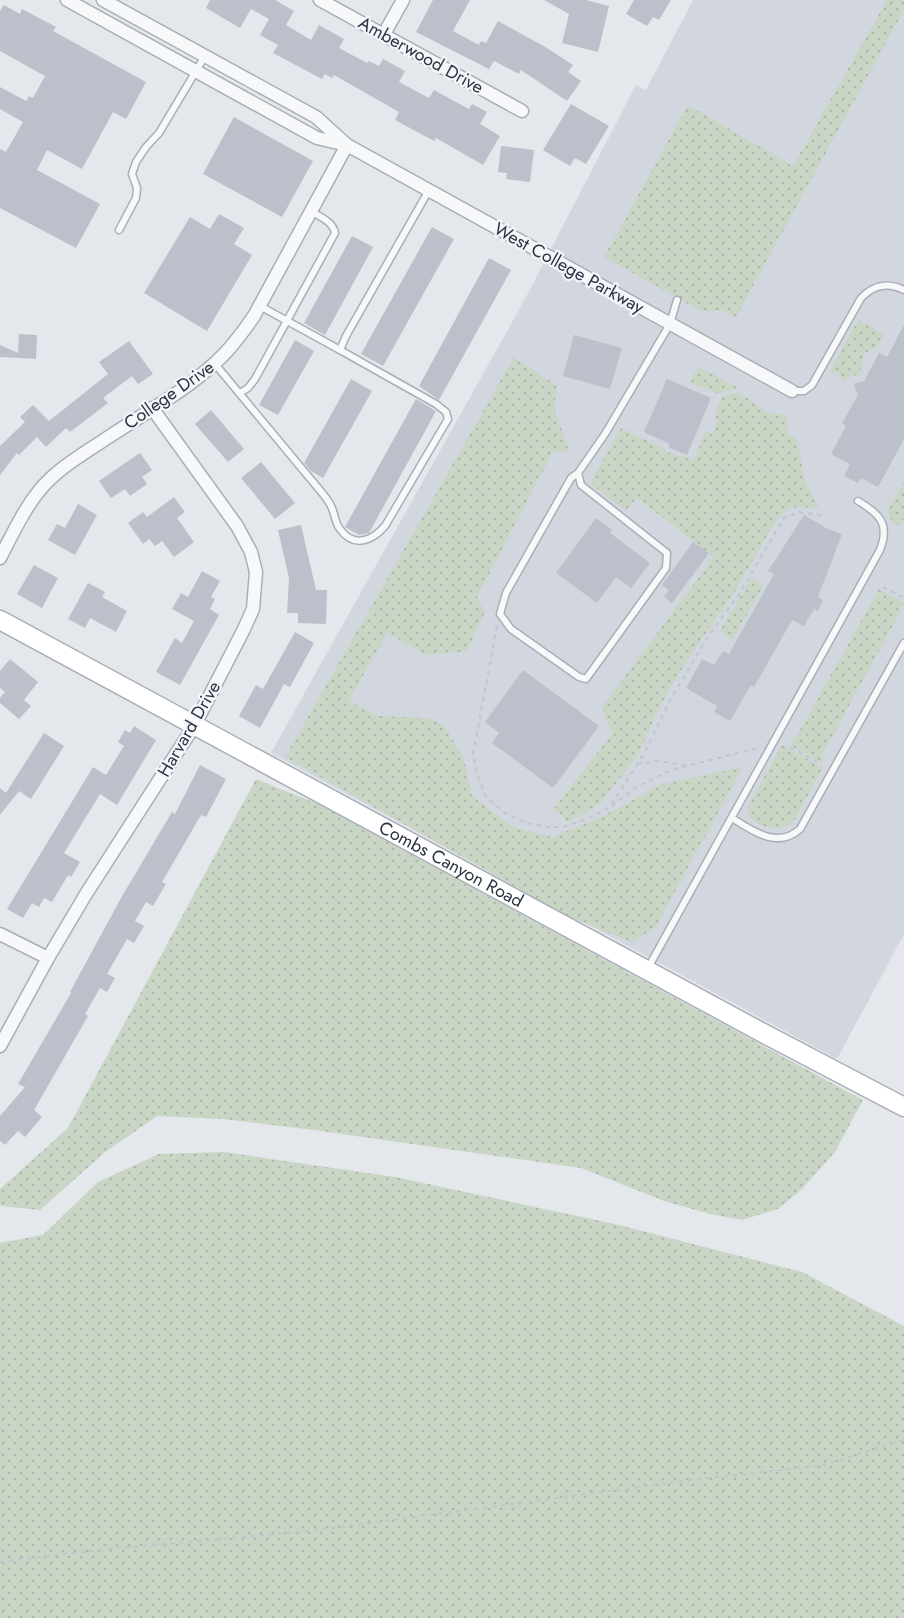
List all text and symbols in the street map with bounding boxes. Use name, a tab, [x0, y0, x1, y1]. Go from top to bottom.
street label: Amberwood Drive	[354, 10, 488, 100]
street label: West College Parkway	[489, 216, 649, 320]
street label: College Drive	[119, 354, 219, 436]
street label: Harvard Drive	[151, 676, 227, 782]
street label: Combs Canyon Road	[374, 815, 528, 914]

